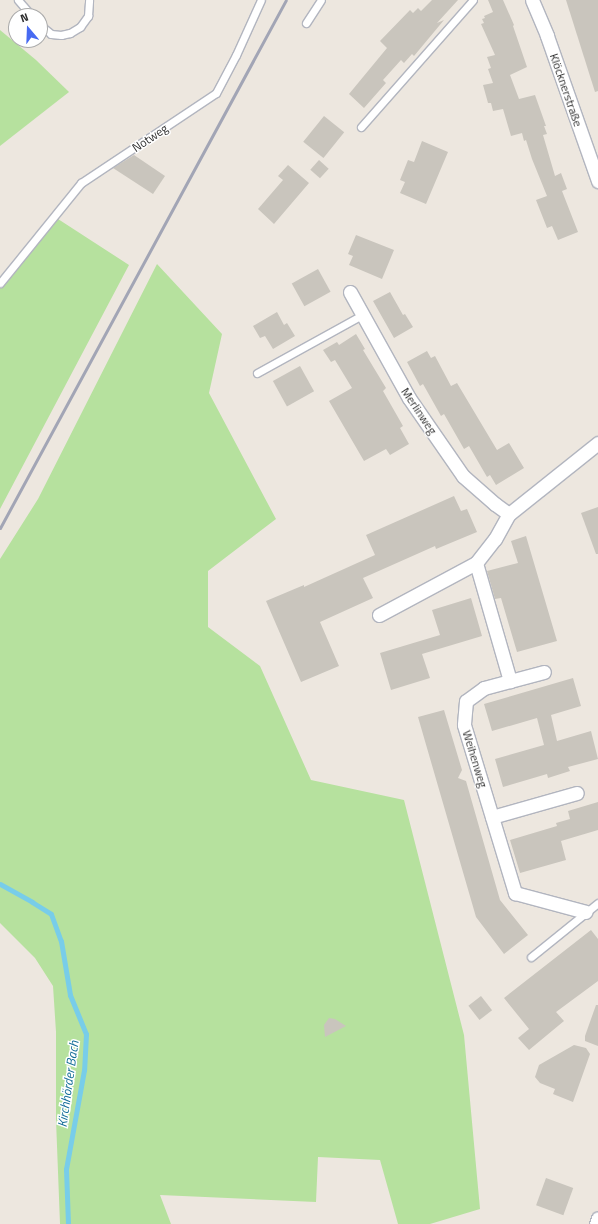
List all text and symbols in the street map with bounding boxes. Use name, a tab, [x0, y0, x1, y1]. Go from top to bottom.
north arrow	[8, 8, 48, 48]
text: N	[18, 9, 31, 26]
street label: Klöcknerstraße	[547, 52, 585, 128]
street label: Notweg	[129, 121, 171, 155]
street label: Merlinweg	[398, 385, 440, 437]
street label: Weihenweg	[459, 729, 491, 789]
water label: Kirchhörder Bach	[54, 1040, 82, 1128]

